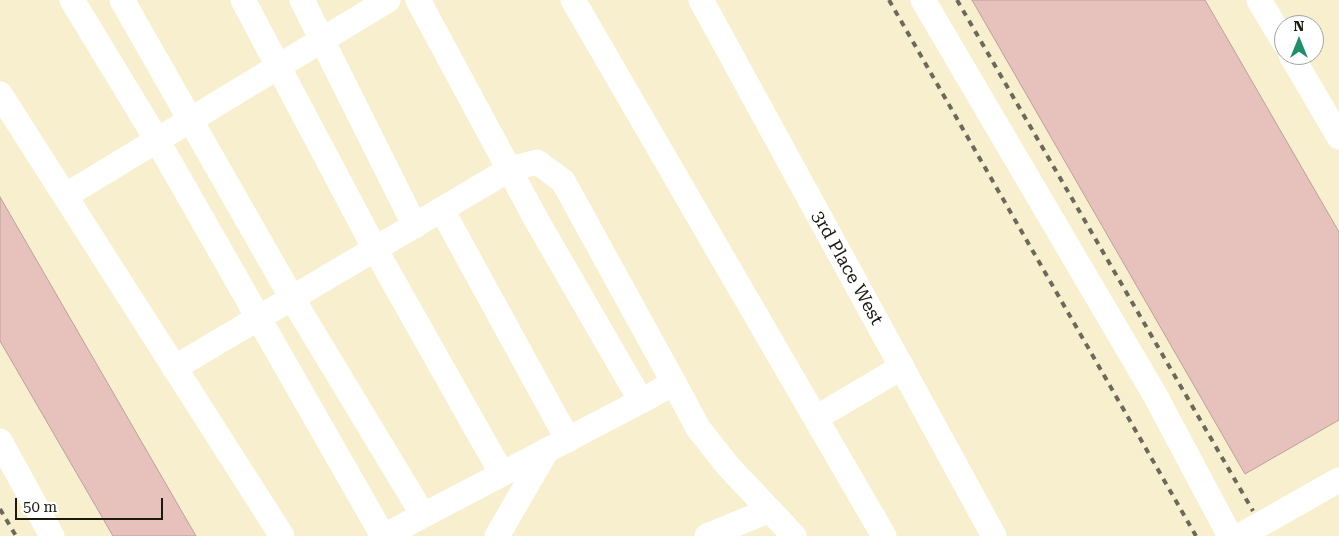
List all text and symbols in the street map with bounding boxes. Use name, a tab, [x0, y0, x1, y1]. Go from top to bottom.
north arrow	[1274, 15, 1324, 65]
text: N	[1294, 18, 1304, 34]
street label: 3rd Place West	[807, 207, 887, 329]
scale bar	[18, 488, 165, 520]
text: 50 m	[23, 498, 57, 516]

